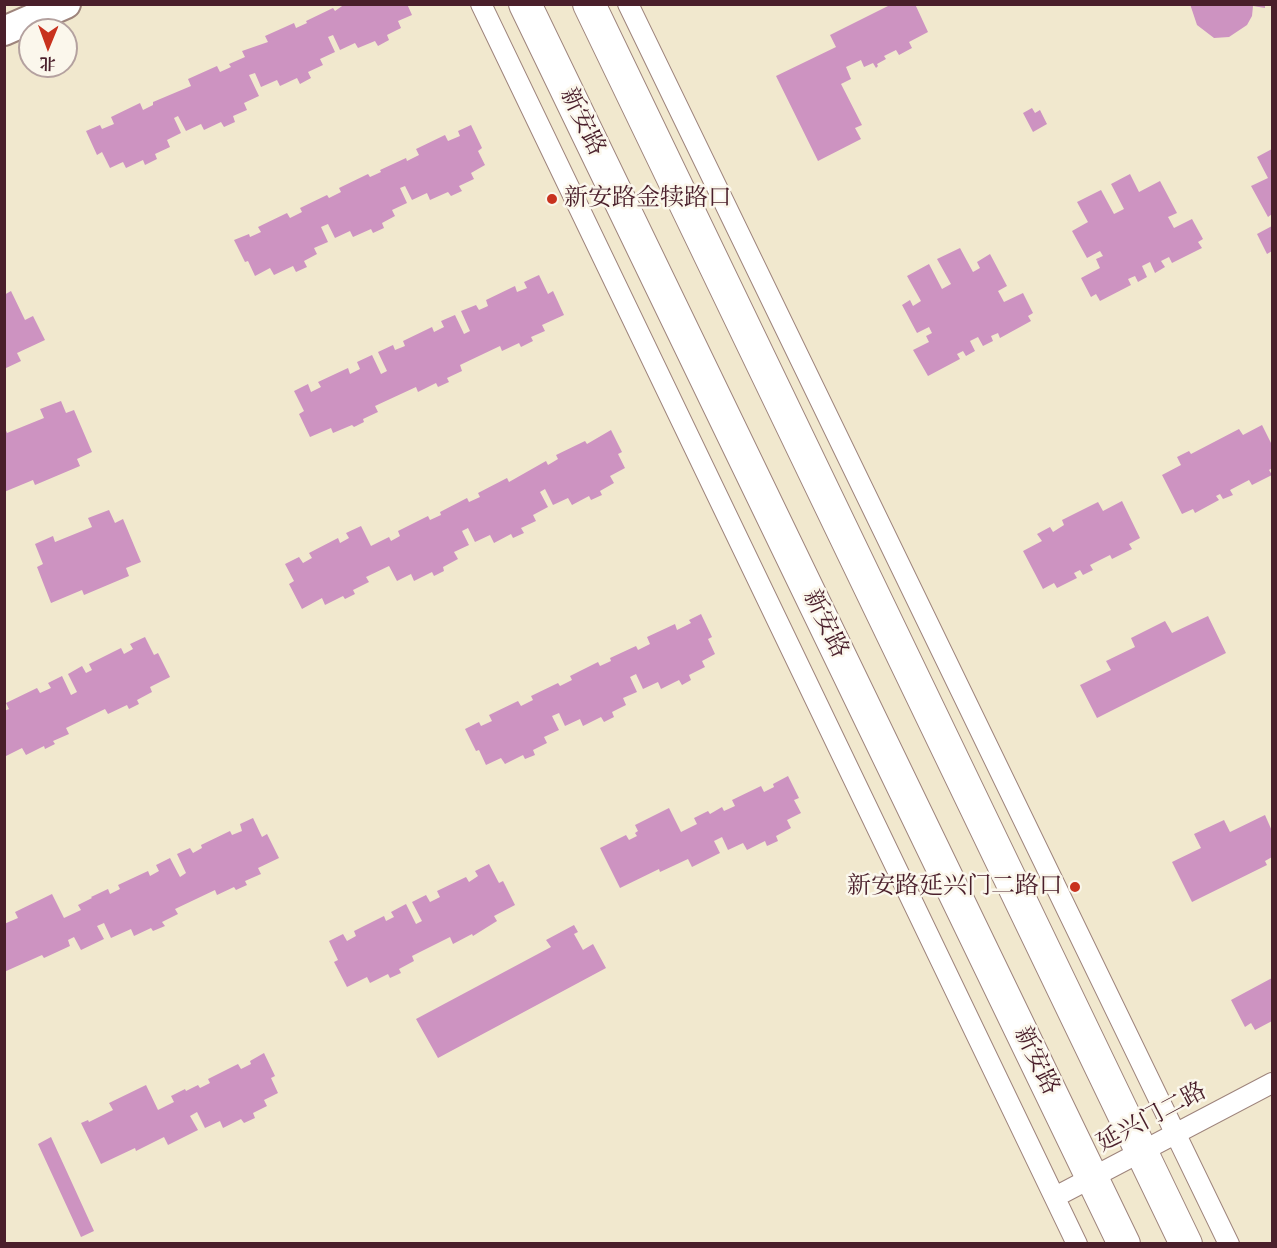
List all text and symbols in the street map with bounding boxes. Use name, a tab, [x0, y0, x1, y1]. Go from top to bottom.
north arrow	[18, 18, 78, 78]
text: 北	[40, 52, 56, 76]
street label: 新安路	[553, 83, 611, 161]
place label: 新安路金犊路口	[564, 185, 732, 213]
marker: 新安路金犊路口	[545, 192, 559, 206]
street label: 新安路	[796, 585, 854, 663]
place label: 新安路延兴门二路口	[847, 873, 1063, 901]
marker: 新安路延兴门二路口	[1068, 880, 1082, 894]
street label: 新安路	[1007, 1022, 1065, 1100]
street label: 延兴门二路	[1092, 1077, 1212, 1159]

